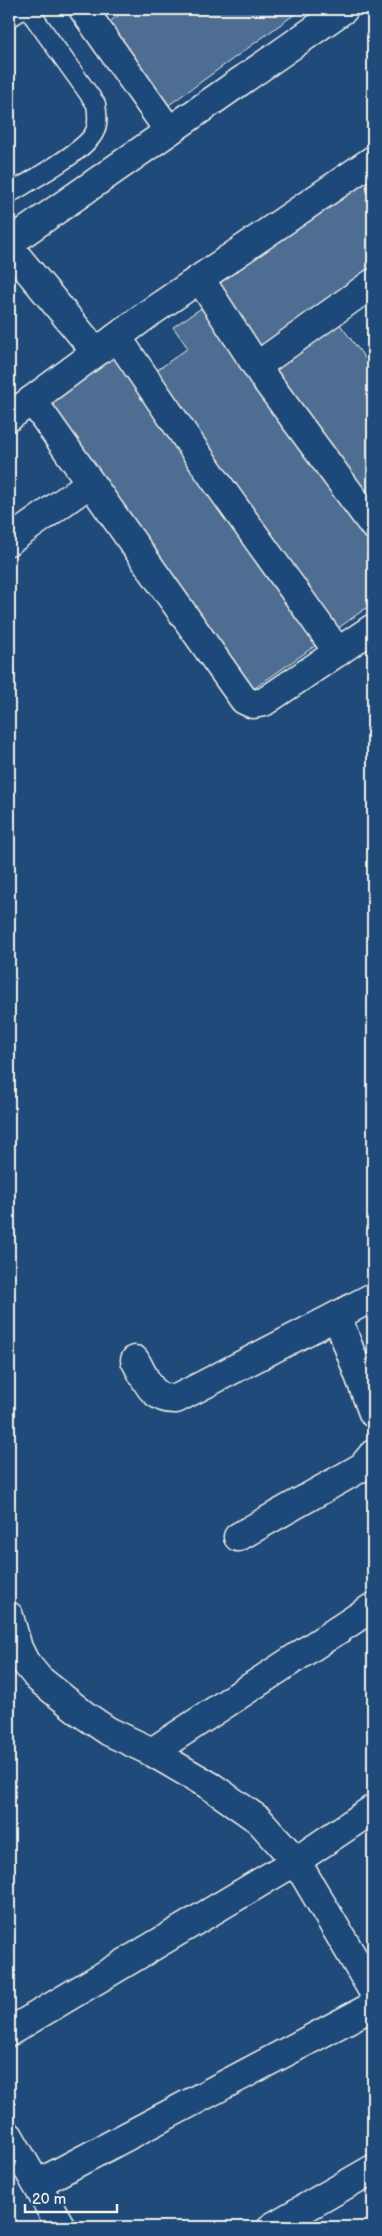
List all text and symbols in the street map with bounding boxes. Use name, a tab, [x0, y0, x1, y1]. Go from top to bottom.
scale bar	[25, 2181, 118, 2213]
text: 20 m	[32, 2190, 66, 2209]

